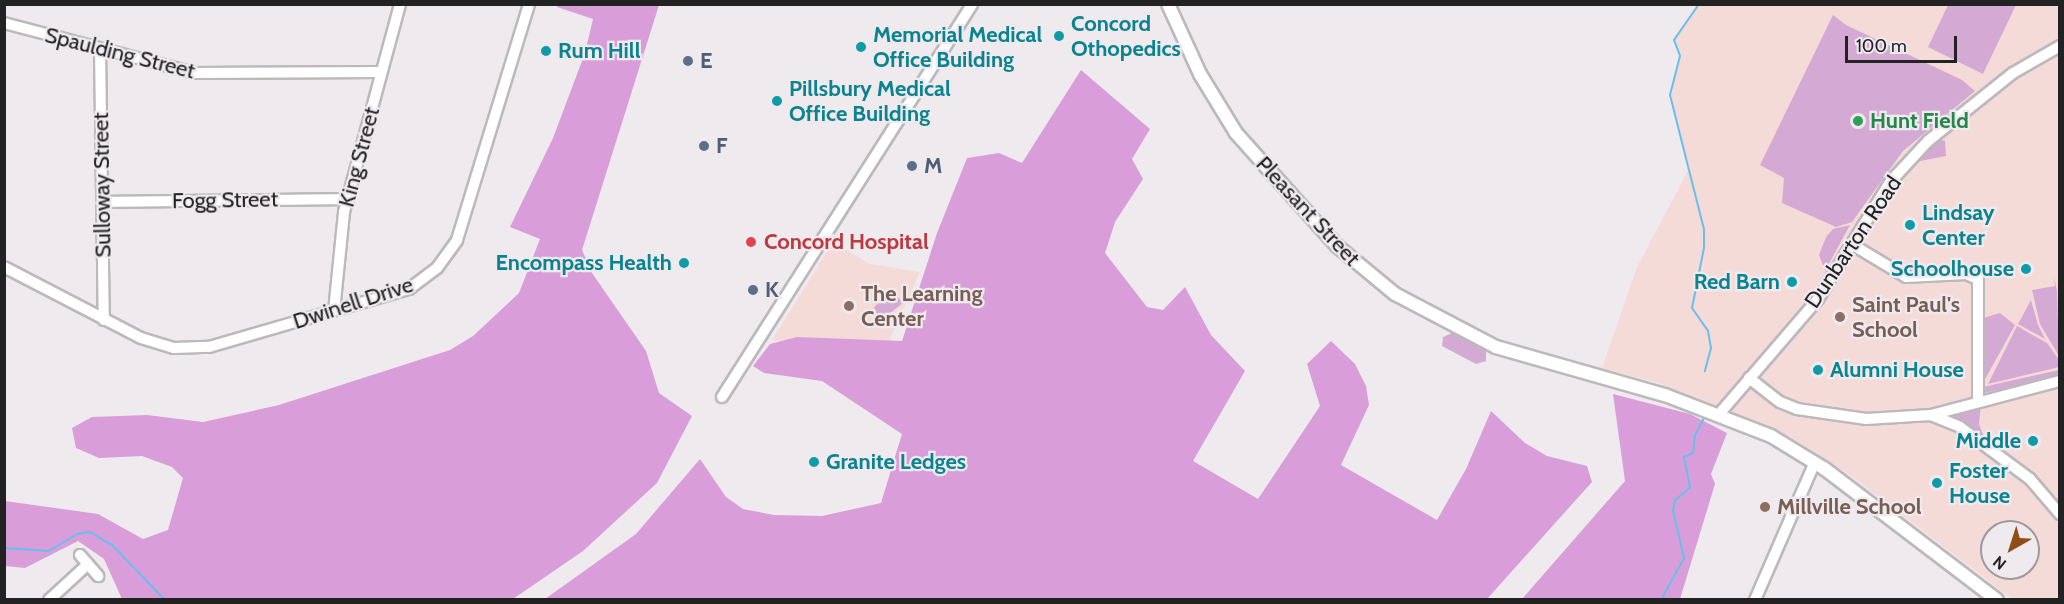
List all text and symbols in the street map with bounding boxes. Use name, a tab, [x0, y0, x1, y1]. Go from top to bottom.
place label: Concord Othopedics	[1071, 10, 1181, 62]
place label: Memorial Medical Office Building	[873, 21, 1042, 72]
street label: Spaulding Street	[42, 22, 198, 84]
scale bar	[1848, 24, 1960, 62]
marker: Concord Othopedics	[1052, 29, 1066, 43]
text: 100 m	[1856, 35, 1907, 57]
place label: Rum Hill	[558, 38, 640, 64]
marker: Memorial Medical Office Building	[854, 40, 868, 54]
marker: Rum Hill	[539, 44, 553, 58]
place label: E	[700, 48, 712, 74]
marker: E	[681, 54, 695, 68]
place label: Pillsbury Medical Office Building	[789, 75, 951, 126]
marker: Pillsbury Medical Office Building	[770, 94, 784, 108]
street label: King Street	[333, 104, 385, 210]
place label: Hunt Field	[1870, 108, 1969, 134]
street label: Sulloway Street	[88, 112, 116, 258]
marker: Hunt Field	[1851, 114, 1865, 128]
place label: F	[716, 133, 728, 159]
marker: F	[697, 139, 711, 153]
street label: Pleasant Street	[1251, 151, 1365, 271]
place label: M	[924, 153, 942, 179]
marker: M	[905, 159, 919, 173]
street label: Dunbarton Road	[1799, 171, 1907, 313]
street label: Fogg Street	[172, 186, 278, 214]
place label: Lindsay Center	[1922, 199, 1995, 250]
marker: Lindsay Center	[1903, 218, 1917, 232]
place label: Concord Hospital	[764, 229, 929, 255]
marker: Concord Hospital	[742, 233, 760, 251]
place label: Encompass Health	[495, 250, 672, 276]
marker: Encompass Health	[677, 256, 691, 270]
place label: Schoolhouse	[1891, 256, 2014, 282]
marker: Schoolhouse	[2019, 262, 2033, 276]
place label: Red Barn	[1694, 269, 1780, 295]
street label: Dwinell Drive	[290, 271, 416, 335]
marker: Red Barn	[1785, 275, 1799, 289]
place label: K	[765, 277, 779, 303]
place label: The Learning Center	[861, 280, 982, 332]
marker: K	[746, 283, 760, 297]
place label: Saint Paul's School	[1852, 291, 1960, 342]
marker: The Learning Center	[842, 299, 856, 313]
marker: Saint Paul's School	[1833, 310, 1847, 324]
place label: Alumni House	[1830, 357, 1964, 383]
marker: Alumni House	[1811, 363, 1825, 377]
place label: Middle	[1955, 428, 2021, 454]
marker: Middle	[2026, 434, 2040, 448]
place label: Granite Ledges	[826, 449, 966, 475]
marker: Granite Ledges	[807, 455, 821, 469]
place label: Foster House	[1949, 457, 2010, 508]
marker: Foster House	[1930, 476, 1944, 490]
place label: Millville School	[1777, 494, 1922, 520]
marker: Millville School	[1758, 500, 1772, 514]
north arrow	[1980, 520, 2040, 580]
text: N	[1989, 552, 2010, 574]

